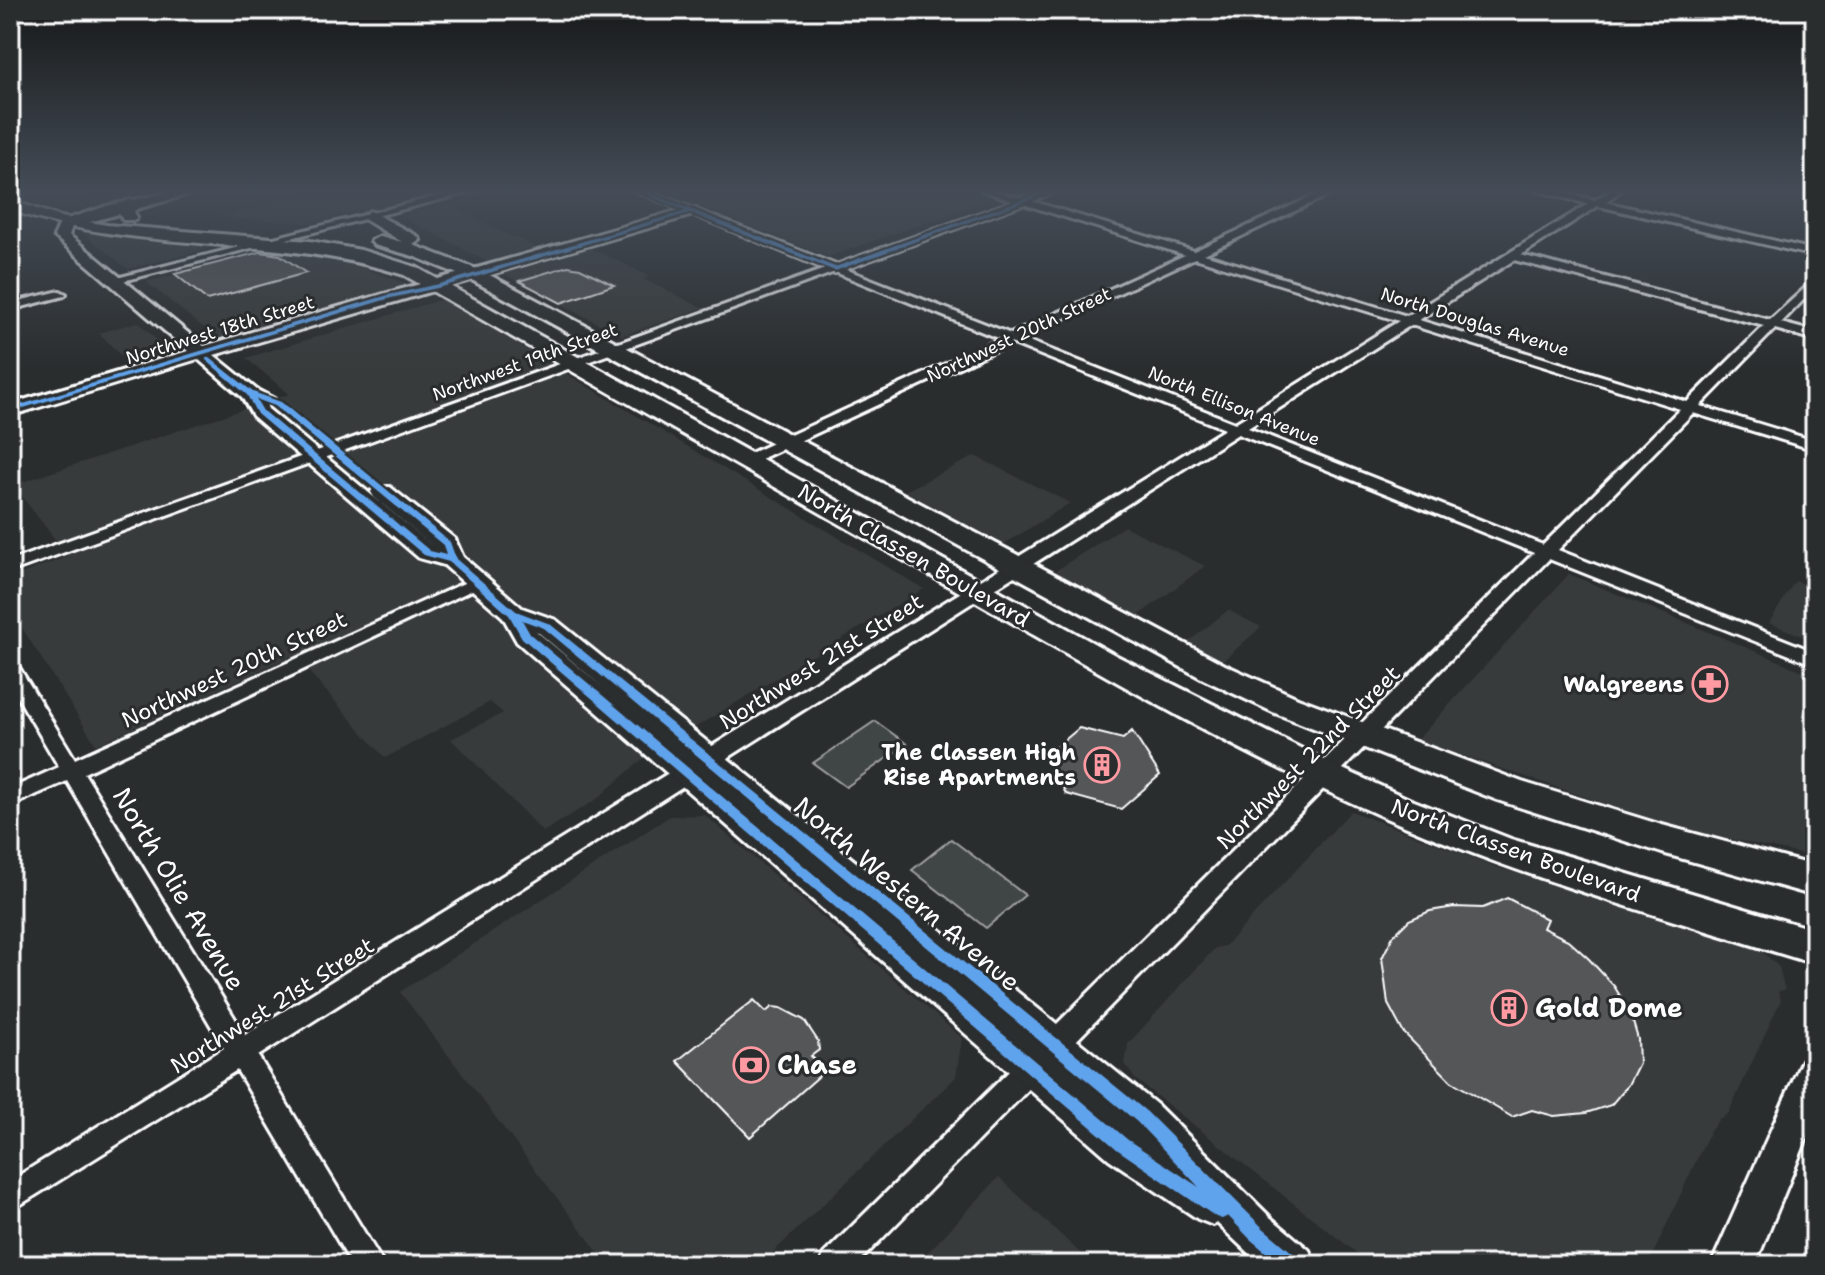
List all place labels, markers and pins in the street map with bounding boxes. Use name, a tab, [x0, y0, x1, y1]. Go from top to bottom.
pharmacy icon: Walgreens	[1691, 665, 1729, 703]
place label: Walgreens	[1563, 670, 1684, 699]
place label: The Classen High Rise Apartments	[881, 738, 1076, 792]
building icon: The Classen High Rise Apartments	[1083, 746, 1121, 784]
building icon: Gold Dome	[1490, 989, 1528, 1027]
place label: Gold Dome	[1535, 990, 1683, 1025]
bank icon: Chase	[732, 1046, 770, 1084]
place label: Chase	[777, 1047, 857, 1082]

